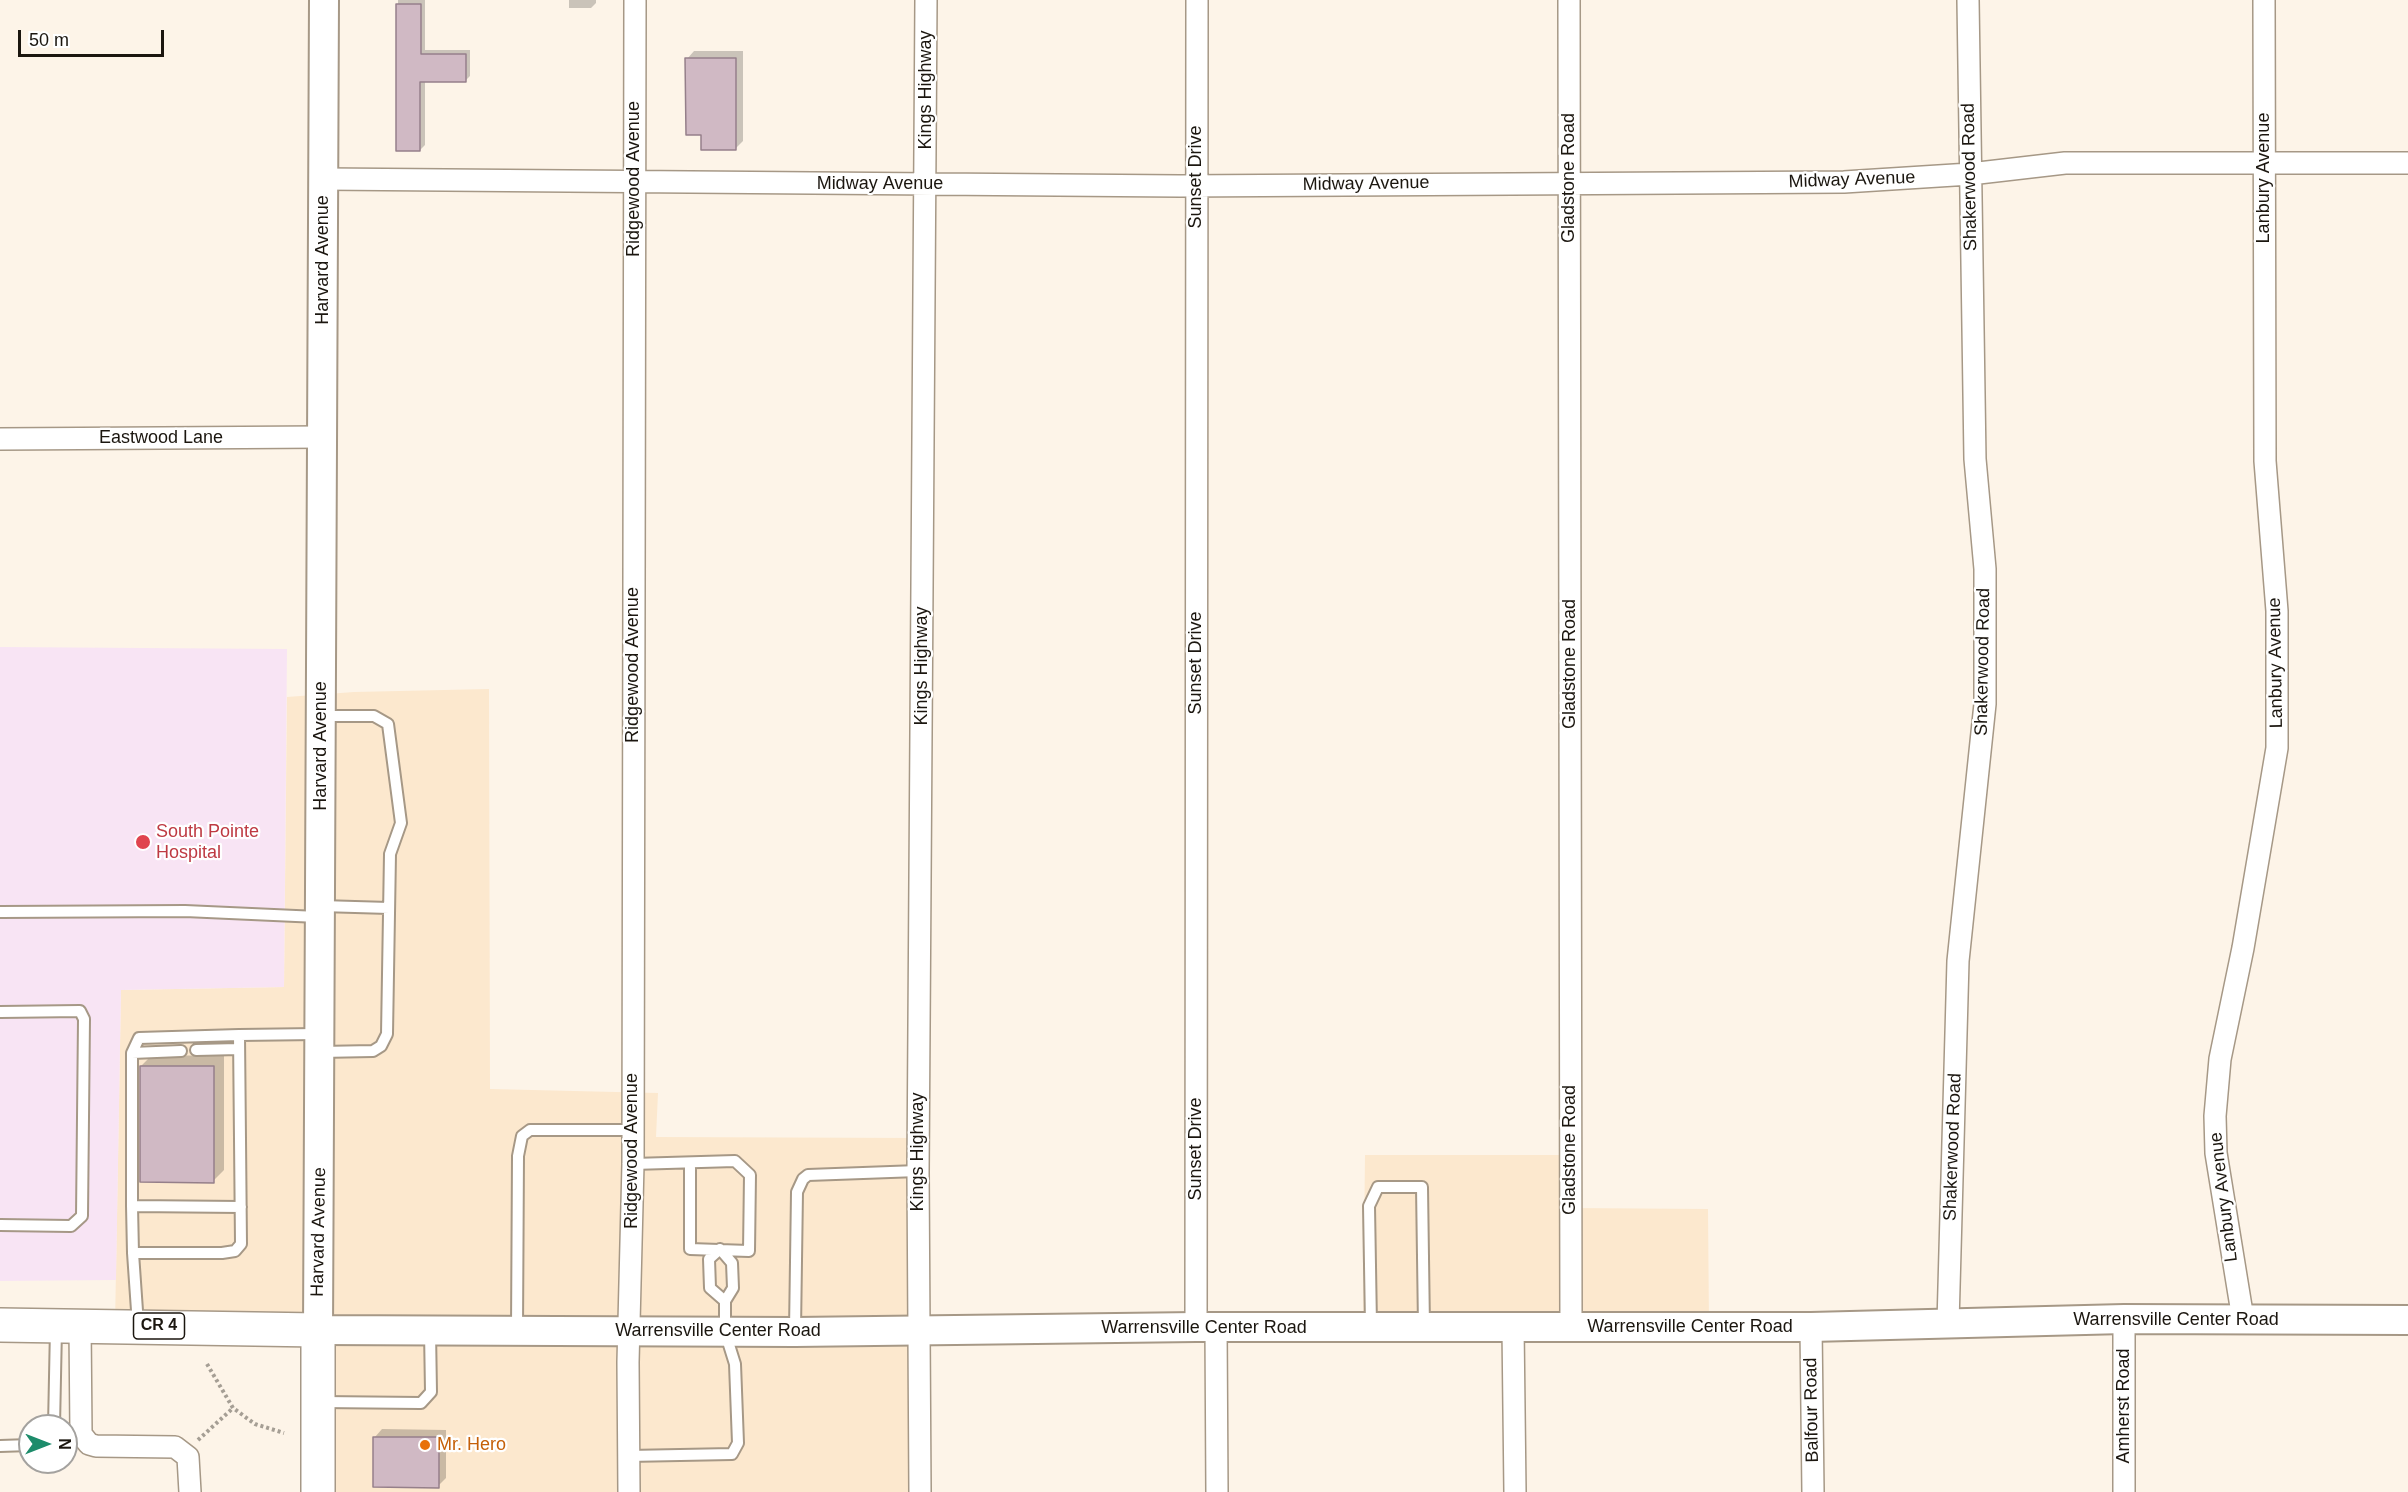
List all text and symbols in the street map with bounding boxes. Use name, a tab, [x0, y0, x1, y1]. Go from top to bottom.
scale bar	[21, 18, 166, 56]
text: 50 m	[29, 30, 69, 50]
street label: Kings Highway	[915, 30, 937, 150]
street label: Ridgewood Avenue	[623, 101, 645, 257]
street label: Shakerwood Road	[1958, 103, 1982, 251]
street label: Gladstone Road	[1558, 113, 1580, 243]
street label: Lanbury Avenue	[2253, 113, 2275, 243]
street label: Sunset Drive	[1185, 125, 1207, 229]
street label: Midway Avenue	[1788, 167, 1916, 193]
street label: Midway Avenue	[1302, 172, 1430, 196]
street label: Midway Avenue	[817, 173, 943, 195]
street label: Harvard Avenue	[312, 195, 334, 325]
street label: Eastwood Lane	[99, 427, 223, 449]
street label: Ridgewood Avenue	[622, 587, 644, 743]
street label: Shakerwood Road	[1971, 588, 1995, 736]
street label: Lanbury Avenue	[2264, 597, 2288, 729]
street label: Gladstone Road	[1559, 599, 1581, 729]
street label: Kings Highway	[911, 606, 933, 726]
street label: Sunset Drive	[1185, 611, 1207, 715]
street label: Harvard Avenue	[310, 681, 332, 811]
place label: South Pointe Hospital	[156, 821, 259, 864]
marker: South Pointe Hospital	[134, 833, 152, 851]
street label: Ridgewood Avenue	[621, 1073, 643, 1229]
street label: Shakerwood Road	[1940, 1073, 1966, 1221]
street label: Gladstone Road	[1559, 1085, 1581, 1215]
street label: Kings Highway	[907, 1092, 929, 1212]
street label: Sunset Drive	[1185, 1097, 1207, 1201]
street label: Lanbury Avenue	[2205, 1131, 2243, 1263]
street label: Harvard Avenue	[307, 1167, 331, 1297]
street label: Warrensville Center Road	[2073, 1309, 2279, 1331]
road number: CR 4	[134, 1313, 184, 1339]
street label: Warrensville Center Road	[1587, 1316, 1793, 1338]
street label: Warrensville Center Road	[1101, 1317, 1307, 1339]
street label: Warrensville Center Road	[615, 1320, 821, 1342]
street label: Amherst Road	[2113, 1348, 2135, 1464]
street label: Balfour Road	[1800, 1357, 1824, 1463]
north arrow	[18, 1414, 78, 1474]
place label: Mr. Hero	[437, 1434, 506, 1456]
text: N	[56, 1438, 73, 1450]
marker: Mr. Hero	[418, 1438, 432, 1452]

